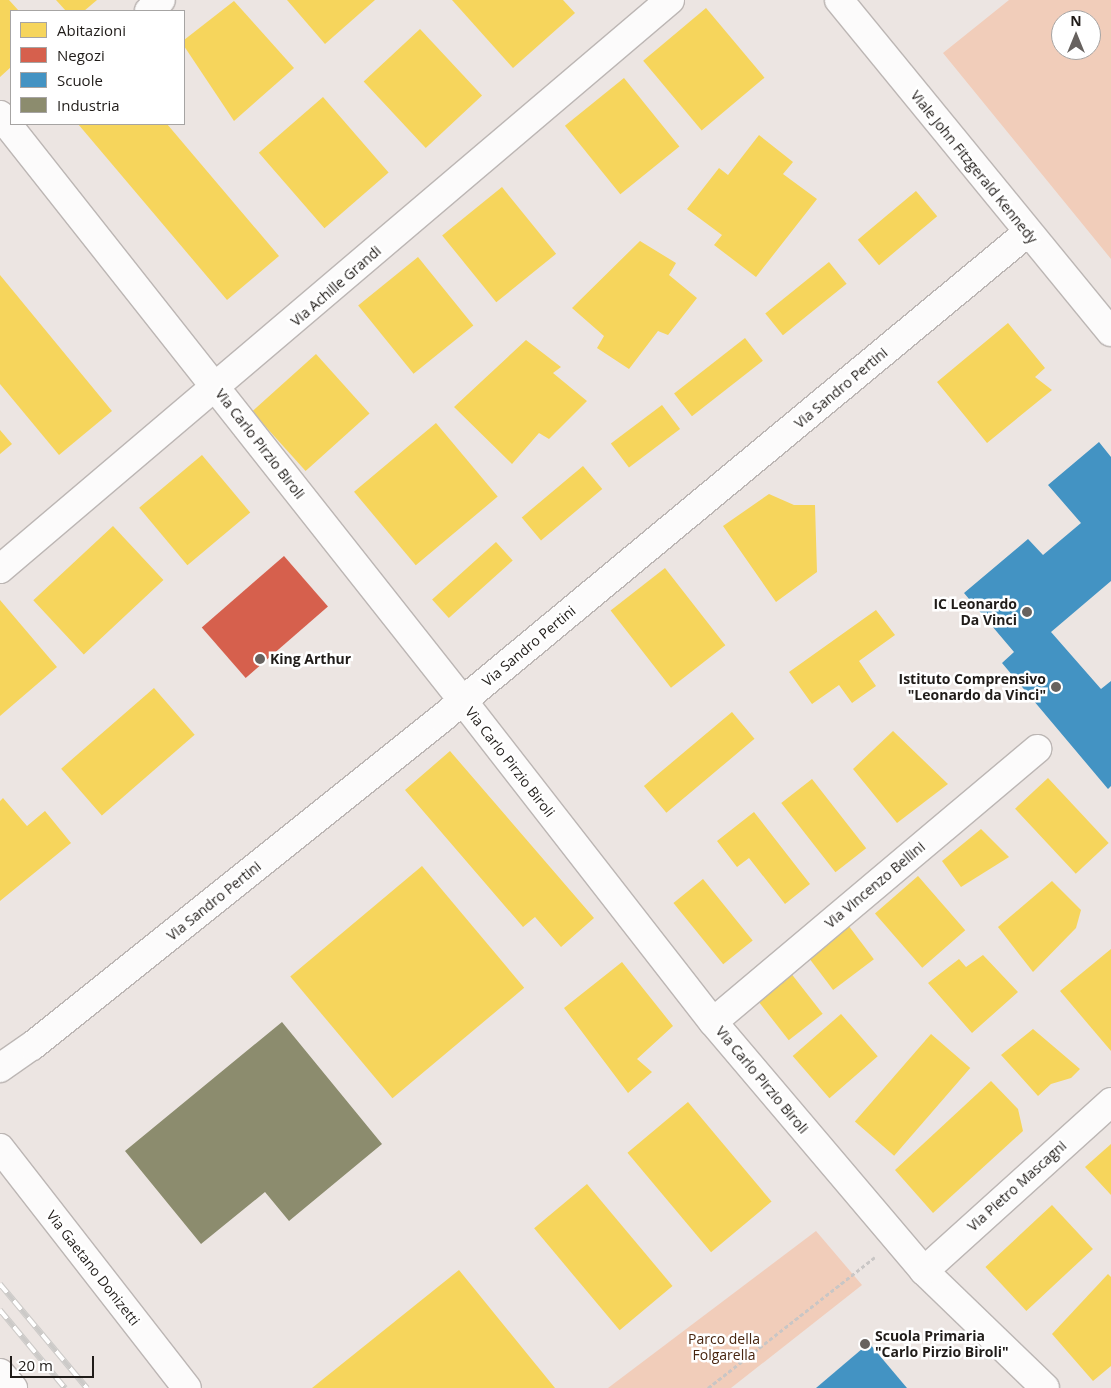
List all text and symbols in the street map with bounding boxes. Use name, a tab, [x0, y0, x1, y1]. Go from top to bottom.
legend	[10, 10, 185, 125]
north arrow	[1051, 10, 1101, 60]
text: N	[1070, 11, 1082, 30]
text: Abitazioni	[57, 20, 126, 40]
text: Negozi	[57, 45, 105, 65]
text: Scuole	[57, 70, 103, 90]
street label: Viale John Fitzgerald Kennedy	[907, 87, 1041, 247]
text: Industria	[57, 95, 120, 115]
street label: Via Achille Grandi	[288, 242, 384, 330]
street label: Via Sandro Pertini	[791, 344, 891, 432]
street label: Via Carlo Pirzio Biroli	[212, 386, 308, 502]
place label: IC Leonardo Da Vinci	[933, 596, 1017, 628]
street label: Via Sandro Pertini	[479, 602, 579, 690]
marker: IC Leonardo Da Vinci	[1021, 606, 1033, 618]
place label: King Arthur	[270, 651, 351, 667]
marker: King Arthur	[254, 653, 266, 665]
place label: Istituto Comprensivo "Leonardo da Vinci"	[899, 671, 1046, 704]
marker: Istituto Comprensivo "Leonardo da Vinci"	[1050, 681, 1062, 693]
street label: Via Carlo Pirzio Biroli	[462, 704, 558, 820]
street label: Via Vincenzo Bellini	[822, 838, 928, 932]
street label: Via Sandro Pertini	[164, 858, 264, 944]
street label: Via Carlo Pirzio Biroli	[712, 1023, 812, 1137]
street label: Via Pietro Mascagni	[964, 1137, 1070, 1235]
street label: Via Gaetano Donizetti	[43, 1207, 143, 1329]
place label: Scuola Primaria "Carlo Pirzio Biroli"	[875, 1328, 1009, 1360]
park label: Parco della Folgarella	[688, 1331, 760, 1364]
marker: Scuola Primaria "Carlo Pirzio Biroli"	[859, 1338, 871, 1350]
scale bar	[12, 1346, 96, 1378]
text: 20 m	[18, 1355, 53, 1375]

